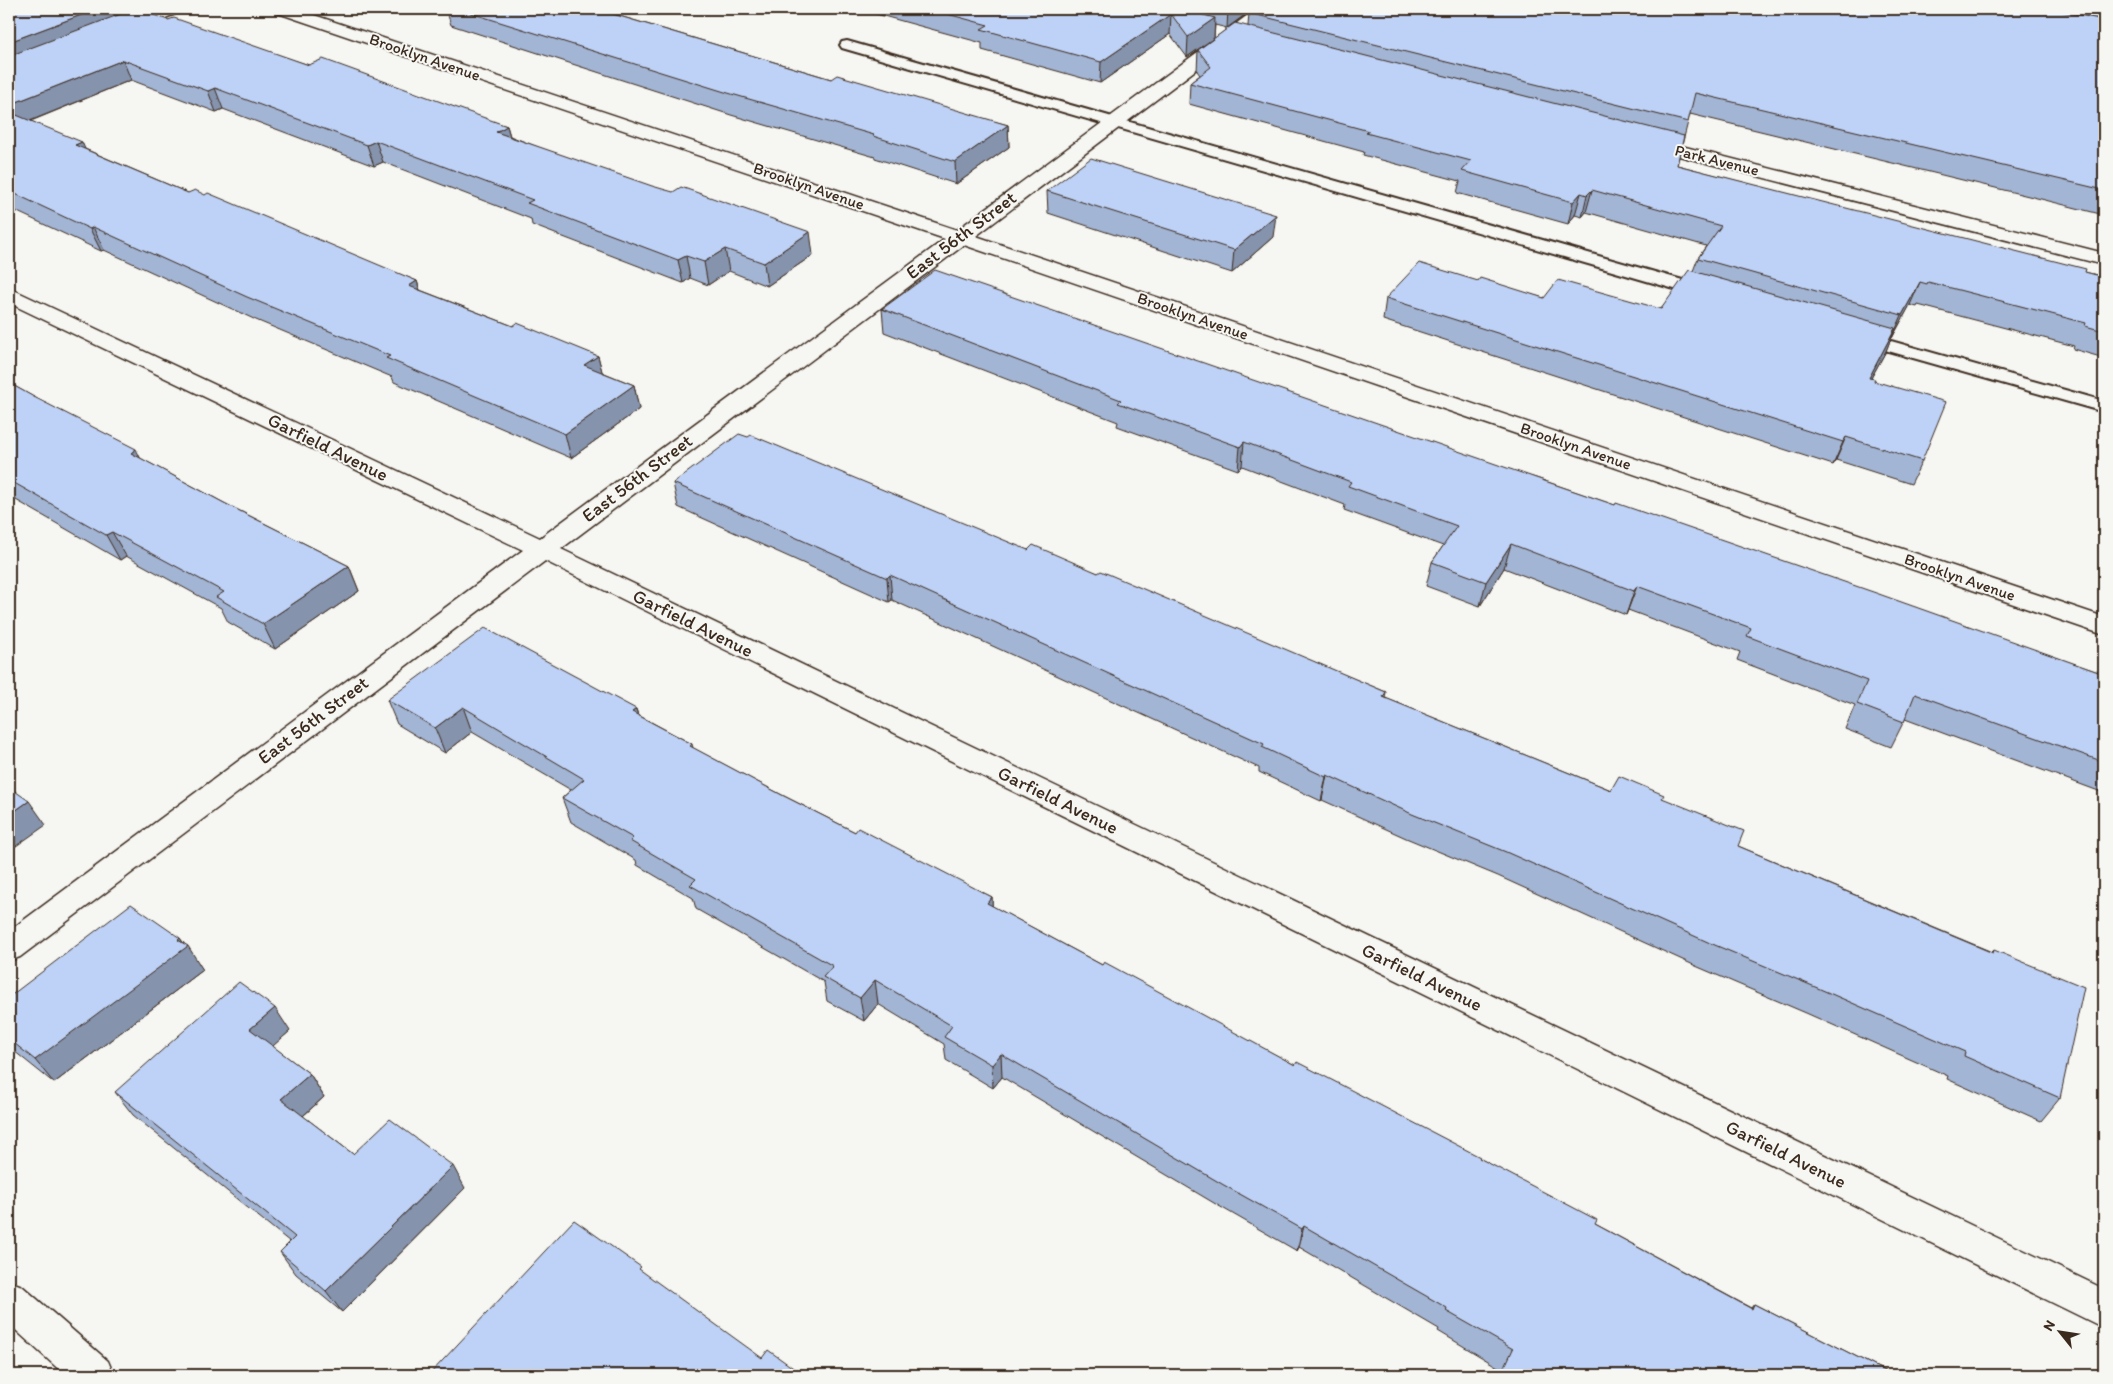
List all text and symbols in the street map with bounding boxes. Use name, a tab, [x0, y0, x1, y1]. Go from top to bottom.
street label: Brooklyn Avenue	[367, 29, 483, 85]
street label: Park Avenue	[1673, 140, 1761, 180]
street label: Brooklyn Avenue	[751, 158, 867, 214]
street label: East 56th Street	[901, 186, 1021, 284]
street label: Brooklyn Avenue	[1135, 288, 1251, 344]
street label: Garfield Avenue	[264, 408, 392, 486]
street label: Brooklyn Avenue	[1518, 418, 1634, 474]
street label: East 56th Street	[577, 429, 697, 527]
street label: Brooklyn Avenue	[1902, 549, 2018, 605]
street label: Garfield Avenue	[629, 584, 757, 662]
street label: East 56th Street	[253, 671, 373, 769]
street label: Garfield Avenue	[994, 761, 1122, 839]
street label: Garfield Avenue	[1358, 938, 1486, 1016]
street label: Garfield Avenue	[1722, 1115, 1850, 1193]
north arrow	[2036, 1306, 2086, 1356]
text: N	[2039, 1317, 2059, 1334]

